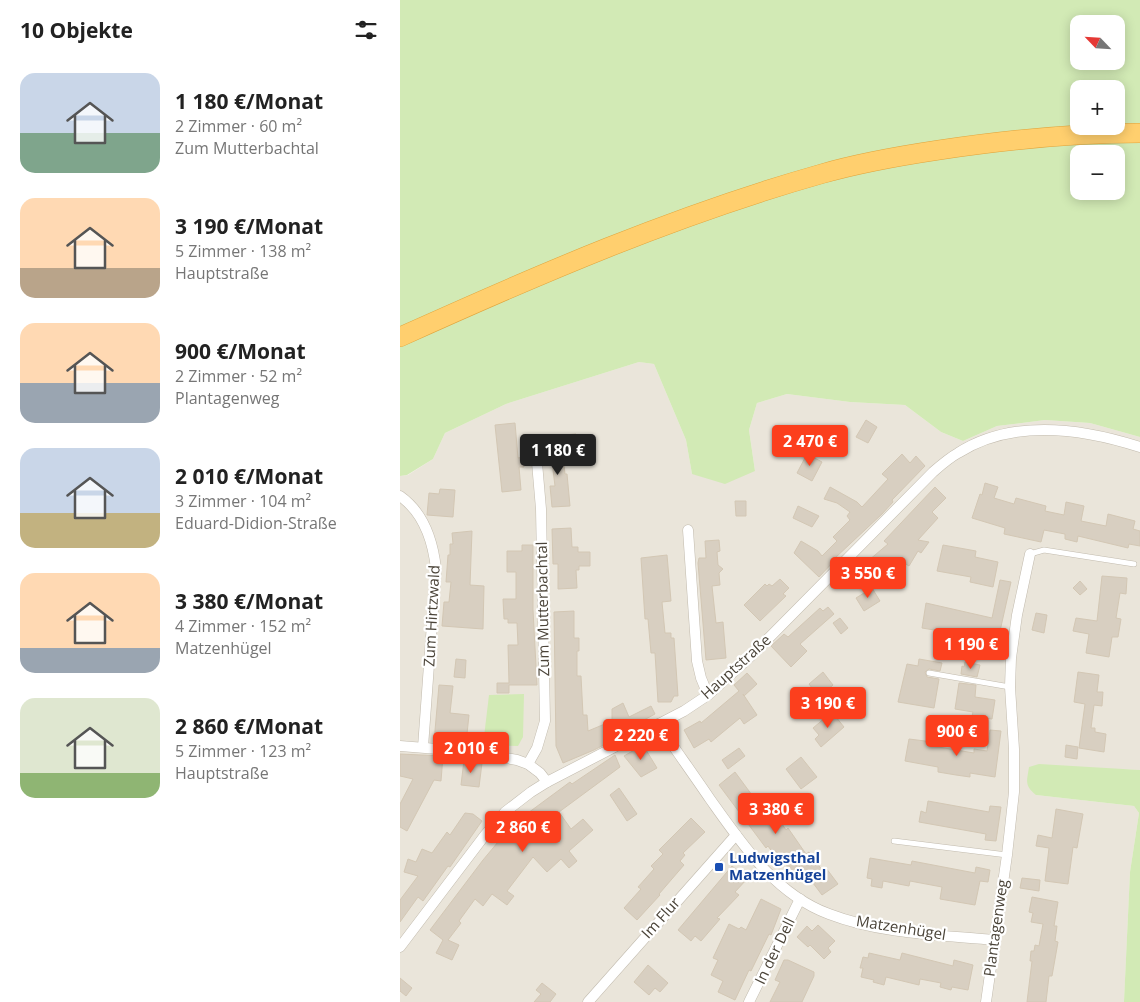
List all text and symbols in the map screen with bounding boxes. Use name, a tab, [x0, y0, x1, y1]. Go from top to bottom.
north arrow	[1070, 15, 1125, 70]
map controls	[1070, 15, 1125, 200]
text: 10 Objekte	[20, 16, 133, 44]
icon: filters	[352, 16, 380, 44]
button: +	[1070, 80, 1125, 135]
text: 1 180 €/Monat	[175, 87, 323, 115]
icon: home	[60, 93, 120, 153]
text: 2 Zimmer · 60 m²	[175, 115, 302, 137]
text: Zum Mutterbachtal	[175, 137, 319, 159]
button: −	[1070, 145, 1125, 200]
text: 3 190 €/Monat	[175, 212, 323, 240]
icon: home	[60, 218, 120, 278]
text: 5 Zimmer · 138 m²	[175, 240, 311, 262]
text: Hauptstraße	[175, 262, 269, 284]
text: 900 €/Monat	[175, 337, 306, 365]
icon: home	[60, 343, 120, 403]
text: 2 Zimmer · 52 m²	[175, 365, 302, 387]
text: Plantagenweg	[175, 387, 280, 409]
pin: 2 470 €	[764, 424, 856, 467]
text: 2 470 €	[783, 430, 837, 452]
pin: 1 180 €	[512, 434, 604, 476]
text: 1 180 €	[531, 439, 585, 461]
text: 2 010 €/Monat	[175, 462, 323, 490]
icon: home	[60, 468, 120, 528]
text: 3 Zimmer · 104 m²	[175, 490, 311, 512]
text: Eduard-Didion-Straße	[175, 512, 337, 534]
street label: Zum Mutterbachtal	[531, 541, 553, 677]
pin: 3 550 €	[822, 556, 914, 599]
text: 3 550 €	[841, 562, 895, 584]
street label: Zum Hirtzwald	[418, 565, 444, 667]
text: 3 380 €/Monat	[175, 587, 323, 615]
icon: home	[60, 593, 120, 653]
text: 4 Zimmer · 152 m²	[175, 615, 311, 637]
pin: 1 190 €	[925, 628, 1017, 670]
street label: Hauptstraße	[696, 629, 775, 703]
text: 1 190 €	[944, 633, 998, 655]
text: Matzenhügel	[175, 637, 272, 659]
pin: 3 190 €	[782, 686, 874, 729]
text: 3 190 €	[801, 692, 855, 714]
text: 2 860 €/Monat	[175, 712, 323, 740]
pin: 900 €	[922, 714, 992, 757]
icon: home	[60, 718, 120, 778]
pin: 2 220 €	[595, 718, 687, 761]
text: 900 €	[937, 720, 977, 742]
text: 2 220 €	[614, 724, 668, 746]
pin: 2 010 €	[425, 732, 517, 774]
text: 2 010 €	[444, 737, 498, 759]
text: 5 Zimmer · 123 m²	[175, 740, 311, 762]
text: Hauptstraße	[175, 762, 269, 784]
pin: 3 380 €	[730, 792, 822, 835]
text: 3 380 €	[749, 798, 803, 820]
pin: 2 860 €	[477, 810, 569, 853]
text: 2 860 €	[496, 816, 550, 838]
place label: Ludwigsthal Matzenhügel	[729, 847, 826, 884]
marker: Ludwigsthal Matzenhügel	[713, 861, 725, 873]
street label: Plantagenweg	[978, 878, 1012, 978]
street label: Im Flur	[636, 892, 684, 942]
street label: Matzenhügel	[855, 910, 947, 944]
street label: In der Dell	[749, 914, 799, 987]

